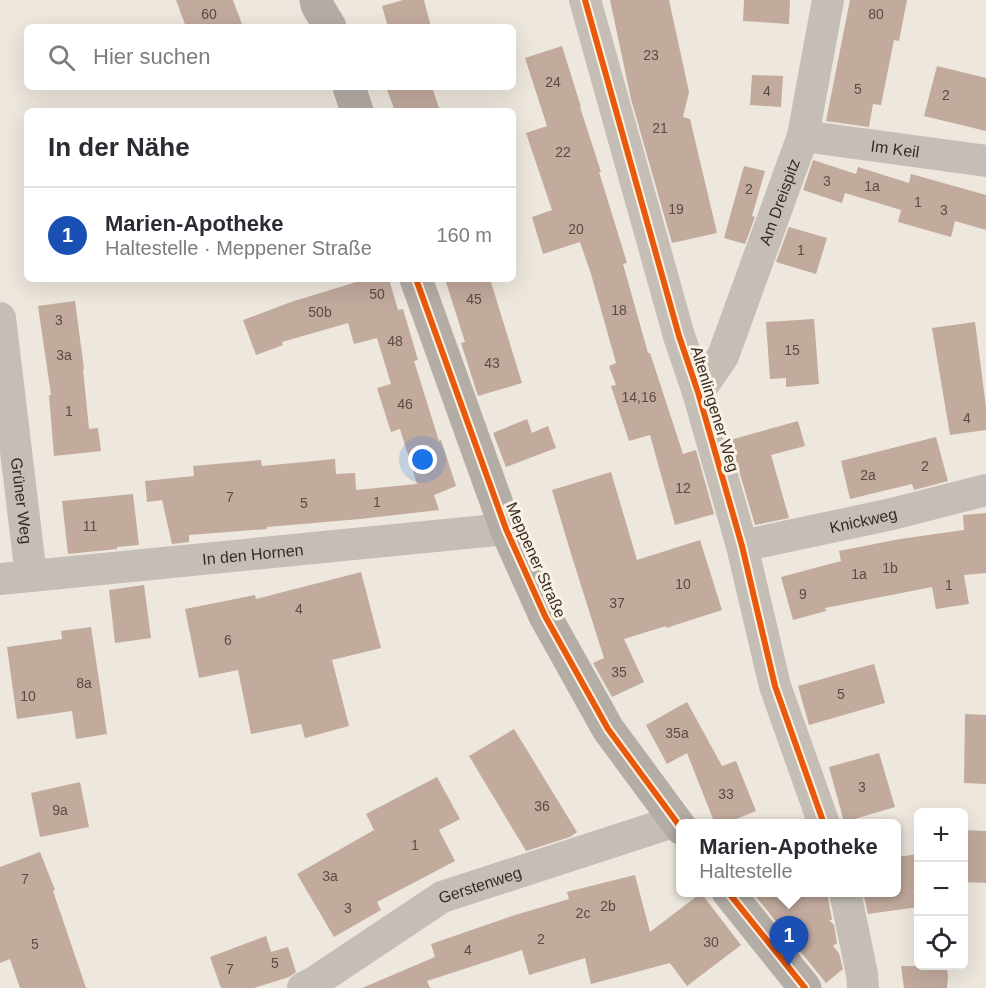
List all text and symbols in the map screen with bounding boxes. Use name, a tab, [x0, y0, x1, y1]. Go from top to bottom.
house number: 60	[201, 6, 217, 22]
house number: 80	[868, 6, 884, 22]
search box	[24, 24, 516, 90]
icon: search	[45, 41, 78, 74]
text: Hier suchen	[93, 44, 210, 69]
house number: 23	[643, 47, 659, 63]
house number: 24	[545, 74, 561, 90]
house number: 5	[854, 81, 862, 97]
house number: 4	[763, 83, 771, 99]
house number: 2	[942, 87, 950, 103]
house number: 21	[652, 120, 668, 136]
text: In der Nähe	[48, 132, 190, 162]
street label: Im Keil	[870, 137, 921, 160]
house number: 22	[555, 144, 571, 160]
street label: Am Dreispitz	[756, 156, 803, 247]
house number: 3	[823, 173, 831, 189]
house number: 1a	[864, 178, 880, 194]
house number: 2	[745, 181, 753, 197]
house number: 1	[914, 194, 922, 210]
house number: 19	[668, 201, 684, 217]
house number: 3	[940, 202, 948, 218]
text: Marien-Apotheke	[105, 211, 283, 236]
house number: 20	[568, 221, 584, 237]
text: 1	[62, 224, 73, 246]
text: 160 m	[436, 224, 492, 246]
text: Haltestelle · Meppener Straße	[105, 237, 372, 259]
house number: 1	[797, 242, 805, 258]
house number: 50	[369, 286, 385, 302]
house number: 45	[466, 291, 482, 307]
house number: 18	[611, 302, 627, 318]
house number: 50b	[308, 304, 332, 320]
house number: 3	[55, 312, 63, 328]
house number: 48	[387, 333, 403, 349]
house number: 15	[784, 342, 800, 358]
street label: Altenlingener Weg	[688, 344, 742, 474]
house number: 3a	[56, 347, 72, 363]
house number: 43	[484, 355, 500, 371]
house number: 14,16	[621, 389, 657, 405]
house number: 46	[397, 396, 413, 412]
house number: 1	[65, 403, 73, 419]
house number: 4	[963, 410, 971, 426]
your location	[408, 445, 437, 474]
street label: Grüner Weg	[8, 457, 36, 545]
house number: 2	[921, 458, 929, 474]
house number: 2a	[860, 467, 876, 483]
house number: 12	[675, 480, 691, 496]
house number: 7	[226, 489, 234, 505]
house number: 1	[373, 494, 381, 510]
house number: 5	[300, 495, 308, 511]
street label: Meppener Straße	[503, 500, 569, 620]
street label: Knickweg	[828, 505, 899, 536]
house number: 11	[83, 518, 97, 534]
street label: In den Hornen	[201, 541, 304, 567]
house number: 1b	[882, 560, 898, 576]
house number: 1a	[851, 566, 867, 582]
house number: 10	[675, 576, 691, 592]
house number: 1	[945, 577, 953, 593]
house number: 9	[799, 586, 807, 602]
house number: 37	[609, 595, 625, 611]
house number: 4	[295, 601, 303, 617]
house number: 6	[224, 632, 232, 648]
house number: 35	[611, 664, 627, 680]
house number: 8a	[76, 675, 92, 691]
house number: 5	[837, 686, 845, 702]
house number: 10	[20, 688, 36, 704]
house number: 35a	[665, 725, 689, 741]
house number: 3	[858, 779, 866, 795]
house number: 33	[718, 786, 734, 802]
house number: 36	[534, 798, 550, 814]
house number: 9a	[52, 802, 68, 818]
map controls	[914, 808, 968, 970]
button: +	[914, 808, 968, 862]
popup	[676, 819, 901, 897]
text: Marien-Apotheke	[699, 834, 878, 859]
house number: 1	[411, 837, 419, 853]
text: Haltestelle	[699, 860, 793, 882]
button: −	[914, 862, 968, 916]
street label: Gerstenweg	[436, 863, 524, 906]
house number: 3a	[322, 868, 338, 884]
house number: 7	[21, 871, 29, 887]
house number: 2b	[600, 898, 616, 914]
house number: 3	[344, 900, 352, 916]
house number: 2c	[576, 905, 590, 921]
pin: 1	[770, 916, 808, 966]
button: locate	[914, 916, 968, 970]
house number: 2	[537, 931, 545, 947]
house number: 30	[703, 934, 719, 950]
house number: 5	[31, 936, 39, 952]
house number: 4	[464, 942, 472, 958]
house number: 5	[271, 955, 279, 971]
house number: 7	[226, 961, 234, 977]

